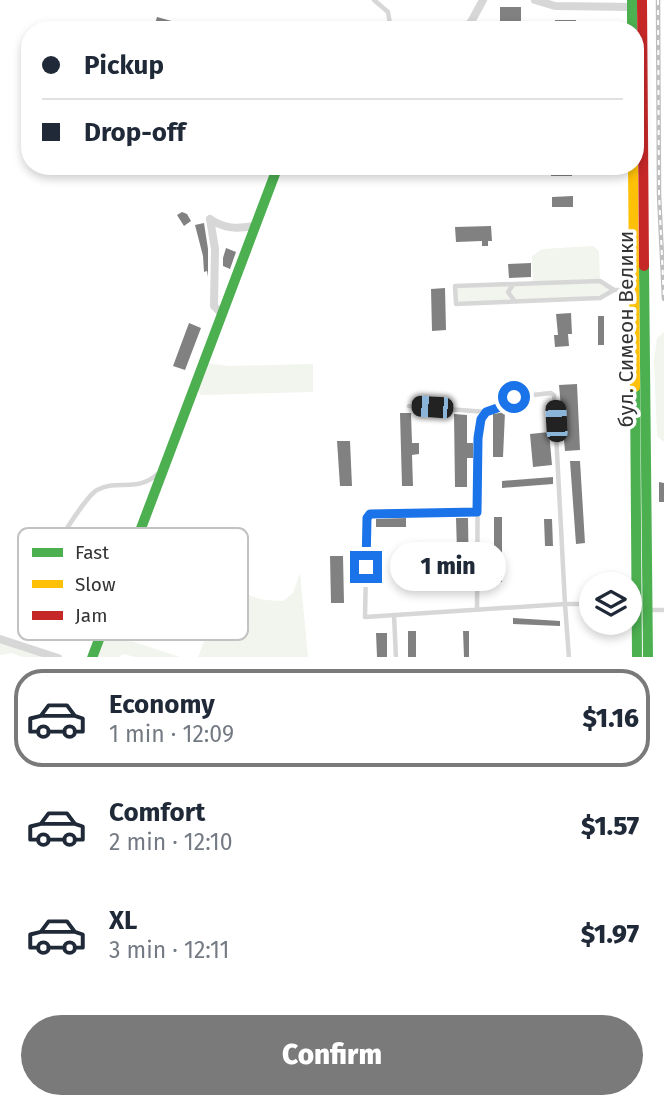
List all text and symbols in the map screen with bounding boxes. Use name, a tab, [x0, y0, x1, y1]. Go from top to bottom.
text: Pickup	[84, 50, 164, 81]
text: Drop-off	[84, 117, 186, 148]
street label: бул. Симеон Велики	[613, 231, 639, 427]
route start	[498, 381, 530, 413]
car	[411, 395, 454, 419]
car	[545, 399, 568, 443]
legend	[18, 528, 248, 640]
text: Fast	[75, 541, 109, 564]
callout: 1 min	[390, 542, 506, 592]
route end	[350, 551, 382, 583]
text: 1 min	[420, 552, 476, 580]
map controls	[579, 572, 642, 635]
button: layers	[579, 572, 642, 635]
text: Slow	[75, 573, 116, 596]
text: Jam	[75, 604, 107, 627]
icon: car	[25, 687, 88, 750]
text: Economy	[109, 689, 215, 720]
text: $1.16	[582, 703, 639, 734]
text: 1 min · 12:09	[109, 720, 234, 748]
icon: car	[25, 795, 88, 858]
text: Comfort	[109, 797, 205, 828]
text: $1.57	[581, 811, 639, 842]
text: 2 min · 12:10	[109, 828, 233, 856]
icon: car	[25, 903, 88, 966]
text: XL	[109, 905, 137, 936]
text: $1.97	[581, 919, 639, 950]
text: 3 min · 12:11	[109, 936, 230, 964]
button: Confirm	[21, 1015, 643, 1095]

